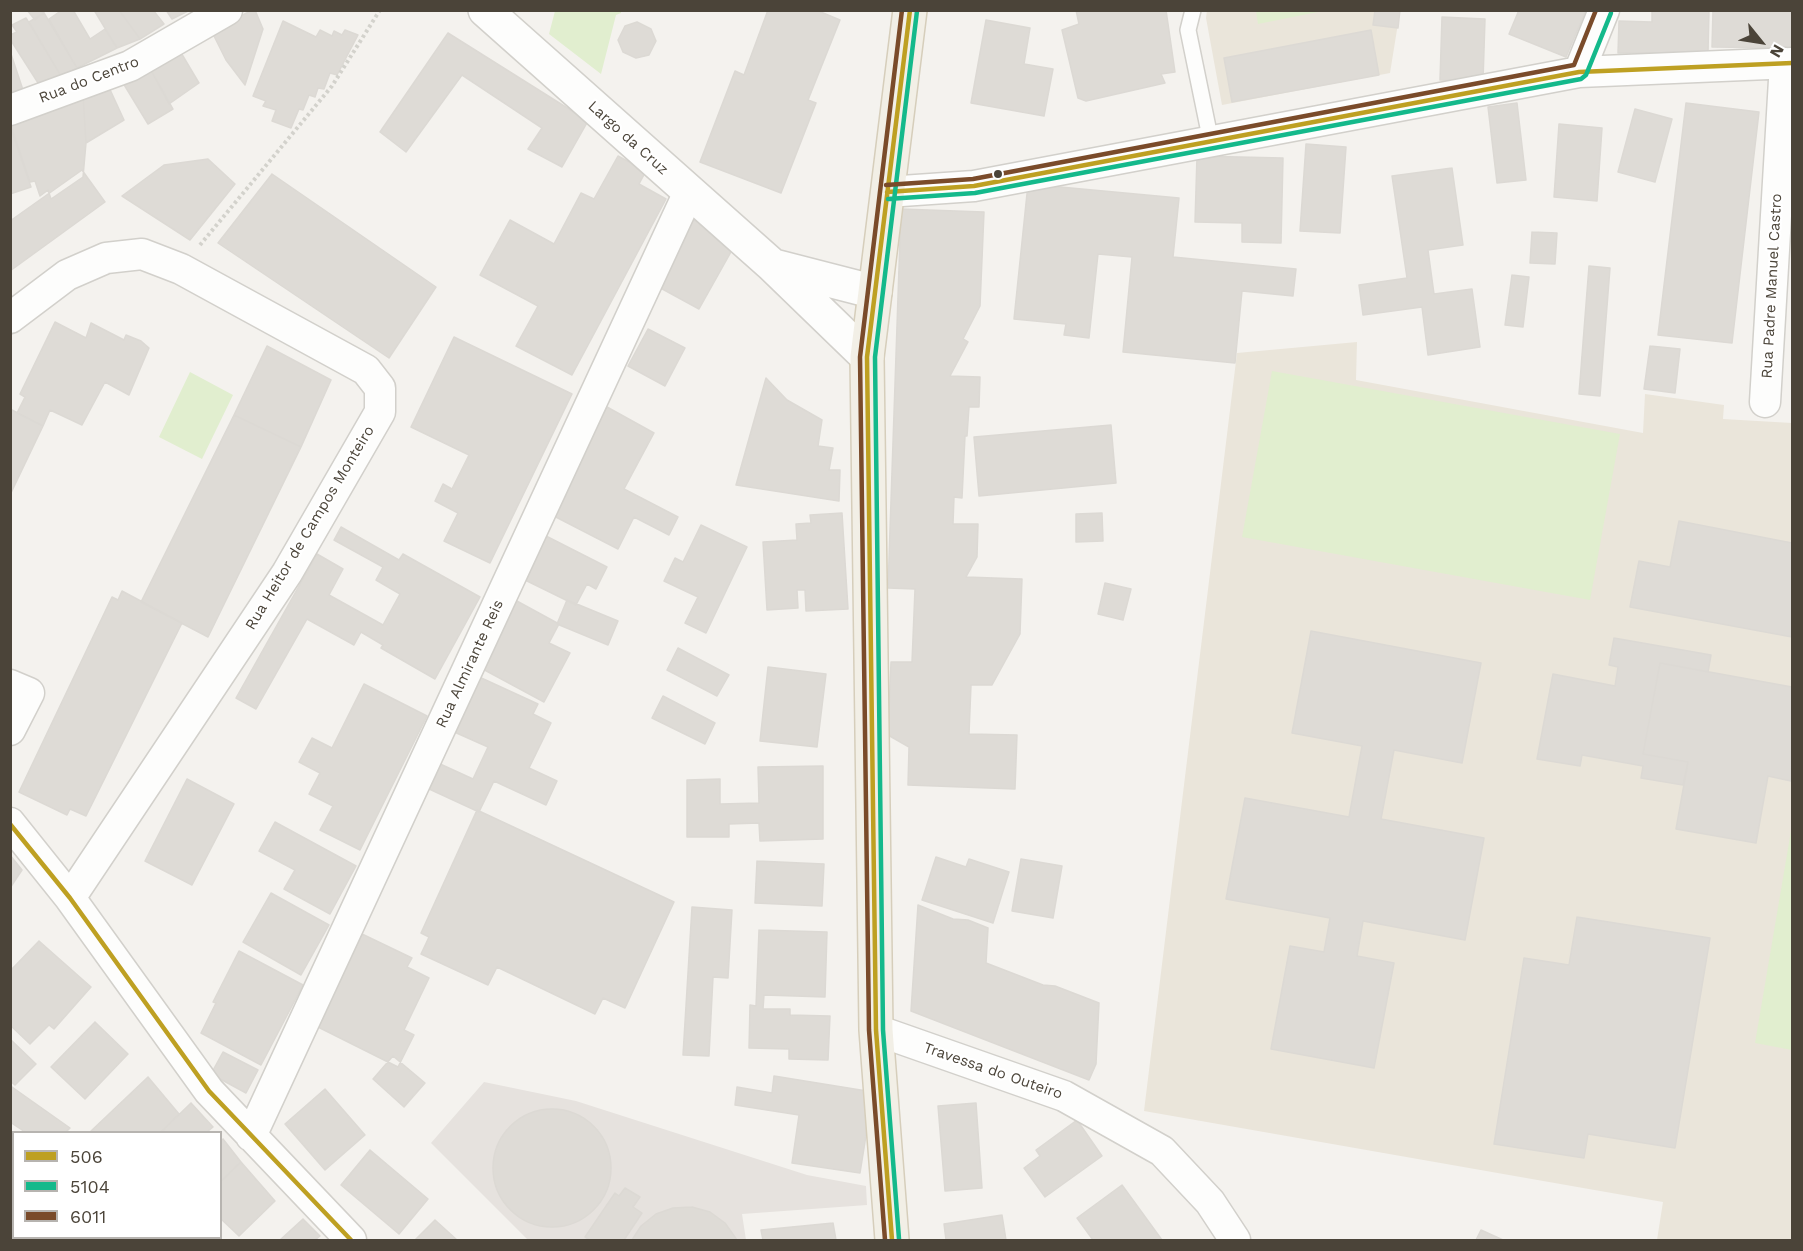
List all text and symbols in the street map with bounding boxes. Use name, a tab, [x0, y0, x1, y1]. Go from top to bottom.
north arrow	[1731, 12, 1791, 72]
text: N	[1766, 41, 1788, 61]
street label: Rua do Centro	[37, 53, 141, 107]
street label: Largo da Cruz	[584, 97, 672, 179]
unlabelled marker	[992, 168, 1004, 180]
street label: Rua Padre Manuel Castro	[1758, 193, 1786, 379]
street label: Rua Heitor de Campos Monteiro	[242, 423, 378, 633]
street label: Rua Almirante Reis	[432, 597, 508, 731]
street label: Travessa do Outeiro	[921, 1039, 1065, 1103]
legend	[12, 1131, 222, 1239]
text: 506	[70, 1146, 103, 1167]
text: 5104	[70, 1176, 110, 1197]
text: 6011	[70, 1206, 106, 1227]

